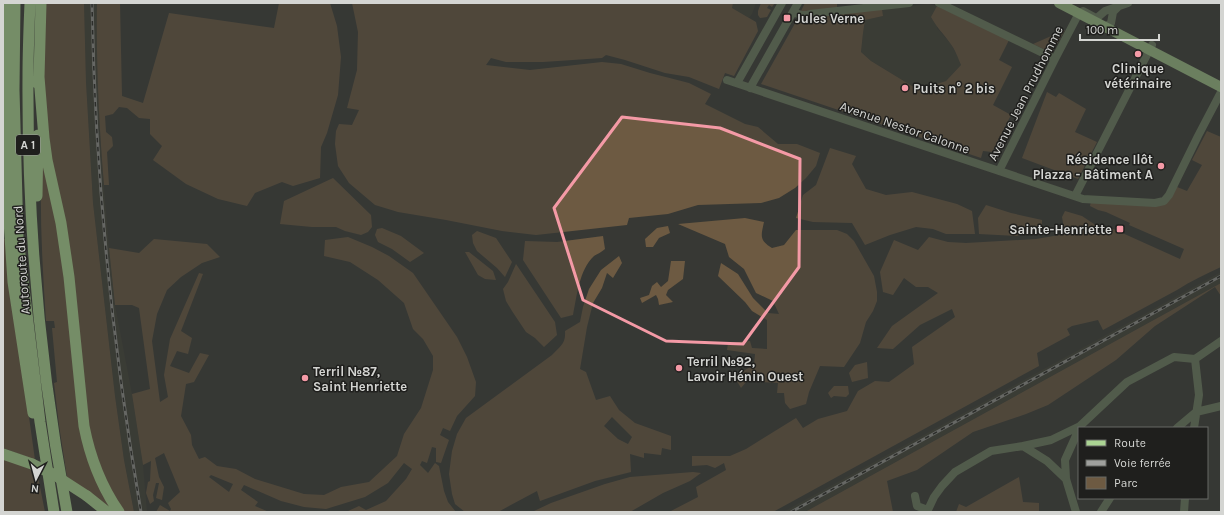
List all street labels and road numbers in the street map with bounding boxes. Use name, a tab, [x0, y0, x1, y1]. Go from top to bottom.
street label: Avenue Jean Prudhomme	[985, 23, 1066, 163]
street label: Avenue Nestor Calonne	[838, 98, 972, 157]
road number: A 1	[16, 135, 40, 155]
street label: Autoroute du Nord	[10, 205, 33, 315]

